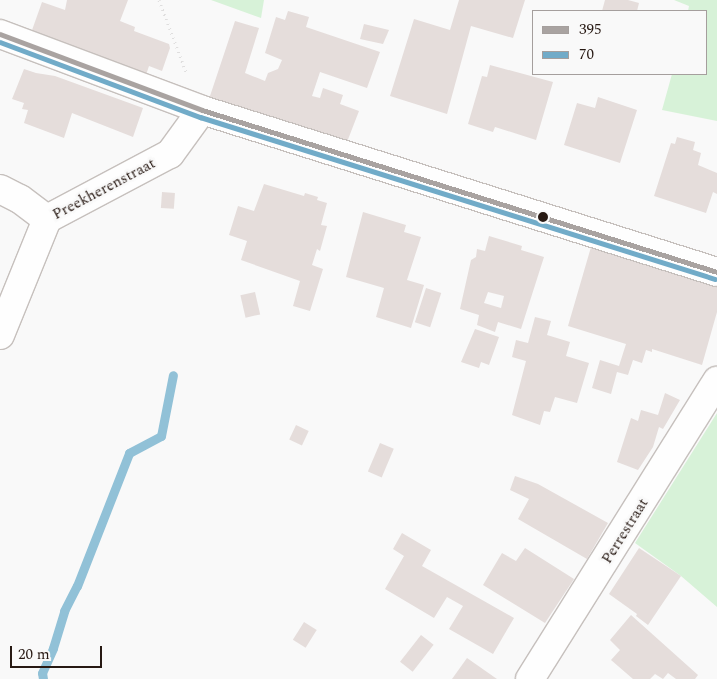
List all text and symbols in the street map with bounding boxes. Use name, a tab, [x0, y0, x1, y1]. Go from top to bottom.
legend	[532, 10, 707, 75]
text: 395	[579, 18, 602, 41]
text: 70	[579, 43, 594, 66]
street label: Preekherenstraat	[49, 154, 159, 224]
unlabelled marker	[538, 212, 548, 222]
street label: Perrestraat	[598, 495, 652, 567]
scale bar	[12, 636, 105, 668]
text: 20 m	[18, 643, 50, 666]

